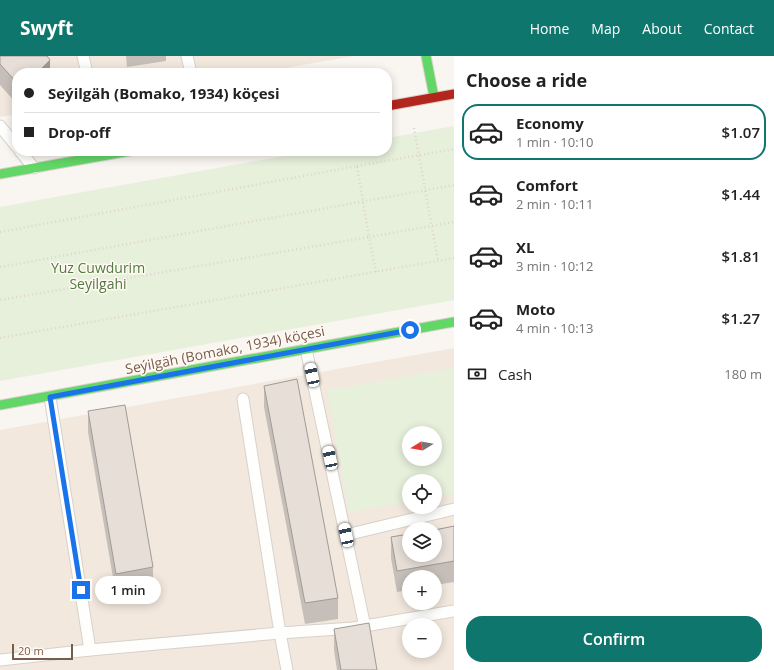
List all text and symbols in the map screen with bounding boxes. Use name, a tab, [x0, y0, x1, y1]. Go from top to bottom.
text: Swyft	[20, 15, 73, 41]
text: Home	[530, 19, 569, 38]
text: Map	[591, 19, 620, 38]
text: About	[642, 19, 682, 38]
text: Contact	[704, 19, 754, 38]
text: Choose a ride	[466, 68, 587, 92]
text: Seýilgäh (Bomako, 1934) köçesi	[48, 83, 280, 103]
text: Economy	[516, 113, 584, 133]
icon: car	[468, 114, 504, 150]
text: Drop-off	[48, 122, 110, 142]
text: $1.07	[722, 122, 760, 142]
text: 1 min · 10:10	[516, 133, 593, 151]
text: Comfort	[516, 175, 578, 195]
icon: car	[468, 176, 504, 212]
text: $1.44	[722, 184, 760, 204]
text: 2 min · 10:11	[516, 195, 593, 213]
text: XL	[516, 237, 534, 257]
icon: car	[468, 238, 504, 274]
text: $1.81	[722, 246, 760, 266]
text: 3 min · 10:12	[516, 257, 593, 275]
park label: Yuz Cuwdurim Seyilgahi	[51, 258, 145, 293]
text: Moto	[516, 299, 555, 319]
icon: car	[468, 300, 504, 336]
text: $1.27	[722, 308, 760, 328]
text: 4 min · 10:13	[516, 319, 593, 337]
street label: Seýilgäh (Bomako, 1934) köçesi	[123, 321, 326, 378]
route start	[401, 321, 419, 339]
car	[304, 362, 320, 388]
icon: cash	[466, 363, 488, 385]
text: Cash	[498, 364, 532, 384]
text: 180 m	[724, 365, 762, 383]
north arrow	[402, 426, 442, 466]
map controls	[402, 426, 442, 658]
car	[322, 445, 338, 471]
button: locate	[402, 474, 442, 514]
car	[338, 522, 354, 548]
button: layers	[402, 522, 442, 562]
button: +	[402, 570, 442, 610]
callout: 1 min	[95, 576, 161, 604]
route end	[72, 581, 90, 599]
text: 1 min	[110, 581, 146, 599]
button: Confirm	[466, 616, 762, 662]
button: −	[402, 618, 442, 658]
scale bar	[12, 642, 73, 661]
text: 20 m	[18, 643, 44, 658]

